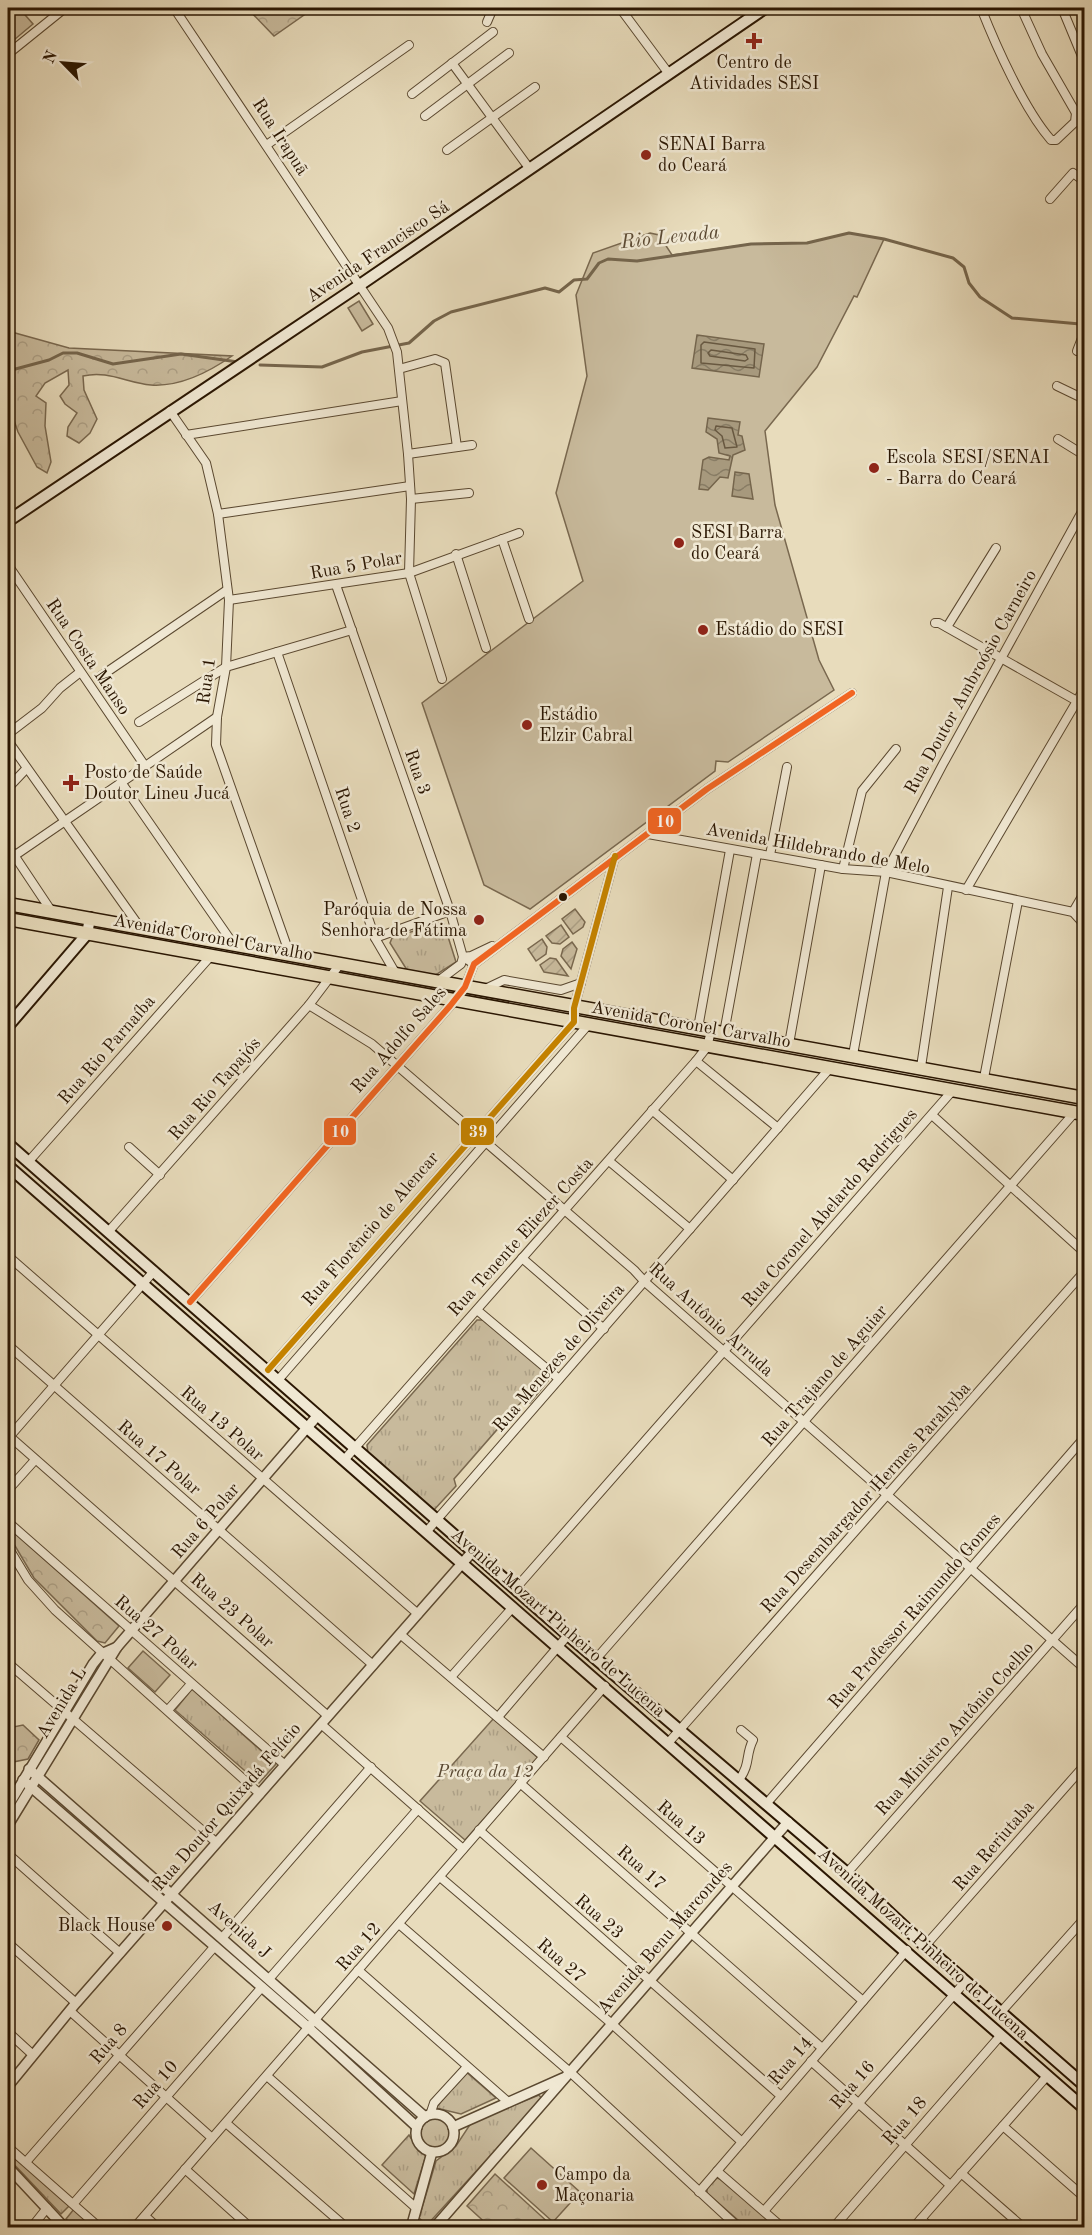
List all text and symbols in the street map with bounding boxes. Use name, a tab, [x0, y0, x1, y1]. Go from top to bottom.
marker: Centro de Atividades SESI	[745, 32, 763, 50]
north arrow	[33, 33, 93, 93]
text: N	[41, 48, 61, 66]
place label: Centro de Atividades SESI	[689, 54, 819, 93]
street label: Rua Irapuã	[249, 95, 311, 179]
place label: SENAI Barra do Ceará	[658, 136, 766, 175]
marker: SENAI Barra do Ceará	[639, 148, 653, 162]
street label: Avenida Francisco Sá	[303, 198, 453, 306]
water label: Rio Levada	[619, 223, 721, 253]
place label: Escola SESI/SENAI - Barra do Ceará	[886, 449, 1049, 488]
marker: Escola SESI/SENAI - Barra do Ceará	[867, 461, 881, 475]
place label: SESI Barra do Ceará	[691, 524, 783, 563]
marker: SESI Barra do Ceará	[672, 536, 686, 550]
street label: Rua 5 Polar	[309, 549, 404, 583]
street label: Rua Doutor Ambroósio Carneiro	[902, 567, 1040, 797]
street label: Rua Costa Manso	[43, 596, 133, 718]
place label: Estádio do SESI	[715, 621, 844, 639]
marker: Estádio do SESI	[696, 623, 710, 637]
street label: Rua 1	[195, 657, 219, 705]
place label: Estádio Elzir Cabral	[539, 706, 633, 745]
marker: Estádio Elzir Cabral	[520, 718, 534, 732]
street label: Rua 3	[401, 747, 433, 797]
place label: Posto de Saúde Doutor Lineu Jucá	[84, 764, 230, 803]
marker: Posto de Saúde Doutor Lineu Jucá	[62, 774, 80, 792]
street label: Rua 2	[331, 785, 363, 835]
line badge: 10	[647, 807, 682, 835]
text: 10	[656, 815, 674, 831]
street label: Avenida Hildebrando de Melo	[704, 820, 932, 878]
unlabelled marker	[557, 891, 569, 903]
place label: Paróquia de Nossa Senhora de Fátima	[321, 901, 467, 940]
street label: Avenida Coronel Carvalho	[112, 912, 314, 964]
marker: Paróquia de Nossa Senhora de Fátima	[472, 913, 486, 927]
street label: Rua Adolfo Sales	[348, 983, 450, 1097]
street label: Rua Rio Parnaíba	[55, 992, 159, 1108]
street label: Avenida Coronel Carvalho	[590, 999, 792, 1051]
street label: Rua Rio Tapajós	[166, 1034, 264, 1144]
street label: Rua Coronel Abelardo Rodrigues	[739, 1105, 921, 1311]
line badge: 10	[323, 1117, 357, 1146]
line badge: 39	[460, 1117, 495, 1146]
text: 10	[331, 1125, 349, 1141]
text: 39	[469, 1125, 487, 1141]
street label: Rua Florêncio de Alencar	[299, 1148, 443, 1310]
street label: Rua Tenente Eliezer Costa	[445, 1154, 597, 1320]
street label: Rua Antônio Arruda	[645, 1260, 777, 1380]
street label: Rua Menezes de Oliveira	[490, 1280, 628, 1436]
street label: Rua Trajano de Aguiar	[759, 1301, 892, 1450]
street label: Rua Desembargador Hermes Parahyba	[758, 1379, 974, 1617]
street label: Rua 13 Polar	[177, 1383, 268, 1465]
street label: Rua 17 Polar	[114, 1417, 205, 1499]
street label: Rua 6 Polar	[169, 1479, 244, 1562]
street label: Rua Professor Raimundo Gomes	[826, 1510, 1005, 1712]
street label: Avenida Mozart Pinheiro de Lucena	[447, 1525, 669, 1721]
street label: Rua 23 Polar	[187, 1570, 278, 1652]
street label: Rua 27 Polar	[111, 1592, 202, 1674]
street label: Rua Ministro Antônio Coelho	[873, 1639, 1038, 1819]
street label: Avenida L	[34, 1664, 90, 1742]
street label: Rua Doutor Quixadá Felício	[149, 1720, 305, 1894]
park label: Praça da 12	[436, 1763, 534, 1781]
street label: Rua 13	[653, 1797, 709, 1849]
street label: Rua Reriutaba	[950, 1797, 1038, 1894]
street label: Rua 17	[613, 1842, 669, 1894]
street label: Avenida Mozart Pinheiro de Lucena	[814, 1845, 1032, 2044]
street label: Avenida Benu Marcondes	[594, 1858, 736, 2018]
street label: Rua 23	[571, 1891, 627, 1943]
street label: Avenida J	[204, 1897, 274, 1963]
place label: Black House	[58, 1917, 155, 1935]
marker: Black House	[160, 1919, 174, 1933]
street label: Rua 12	[333, 1919, 385, 1975]
street label: Rua 27	[533, 1935, 589, 1987]
street label: Rua 8	[87, 2020, 131, 2068]
street label: Rua 14	[765, 2033, 817, 2089]
street label: Rua 10	[130, 2057, 182, 2113]
street label: Rua 16	[827, 2057, 879, 2113]
street label: Rua 18	[879, 2093, 931, 2149]
place label: Campo da Maçonaria	[554, 2166, 635, 2205]
marker: Campo da Maçonaria	[535, 2178, 549, 2192]

